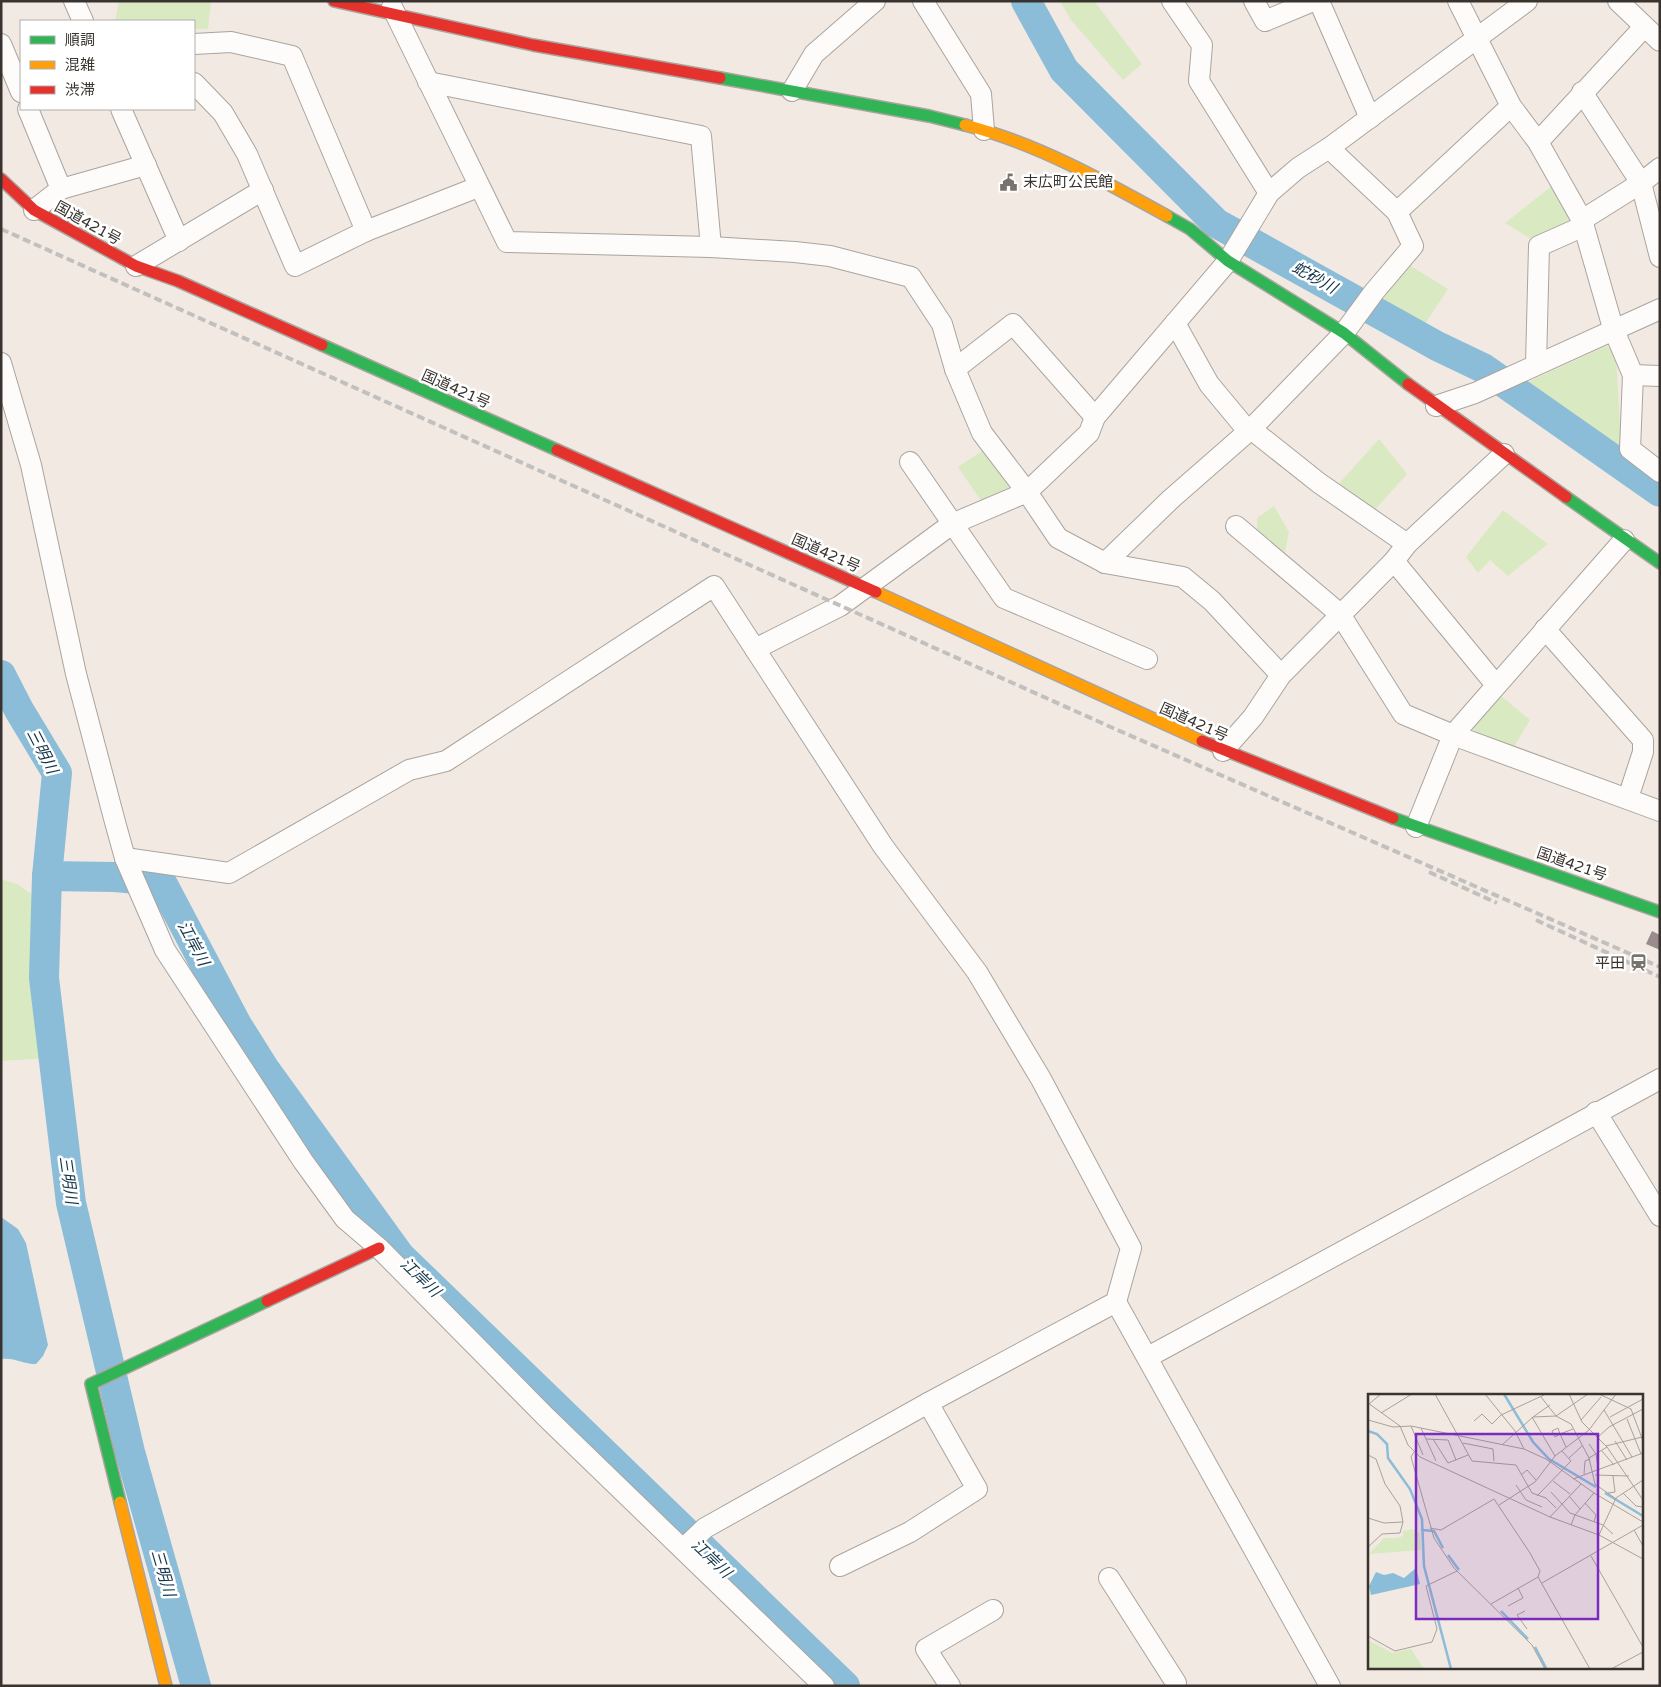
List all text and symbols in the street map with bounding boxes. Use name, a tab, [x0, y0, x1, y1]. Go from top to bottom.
legend	[20, 20, 195, 110]
text: 順調	[65, 31, 95, 49]
text: 混雑	[65, 56, 95, 74]
text: 渋滞	[65, 81, 95, 99]
public building icon: 末広町公民館	[999, 172, 1019, 192]
place label: 末広町公民館	[1023, 173, 1113, 191]
street label: 国道421号	[52, 197, 124, 249]
water label: 蛇砂川	[1289, 257, 1342, 299]
street label: 国道421号	[419, 366, 493, 412]
street label: 国道421号	[789, 530, 863, 576]
street label: 国道421号	[1157, 699, 1231, 745]
water label: 三明川	[22, 726, 63, 779]
street label: 国道421号	[1534, 844, 1610, 884]
water label: 江岸川	[173, 918, 214, 971]
station icon: 平田	[1629, 953, 1649, 973]
place label: 平田	[1595, 954, 1625, 972]
water label: 三明川	[55, 1155, 82, 1207]
water label: 江岸川	[396, 1254, 446, 1303]
inset map	[1368, 1394, 1644, 1670]
water label: 江岸川	[687, 1535, 737, 1584]
water label: 三明川	[147, 1547, 180, 1601]

